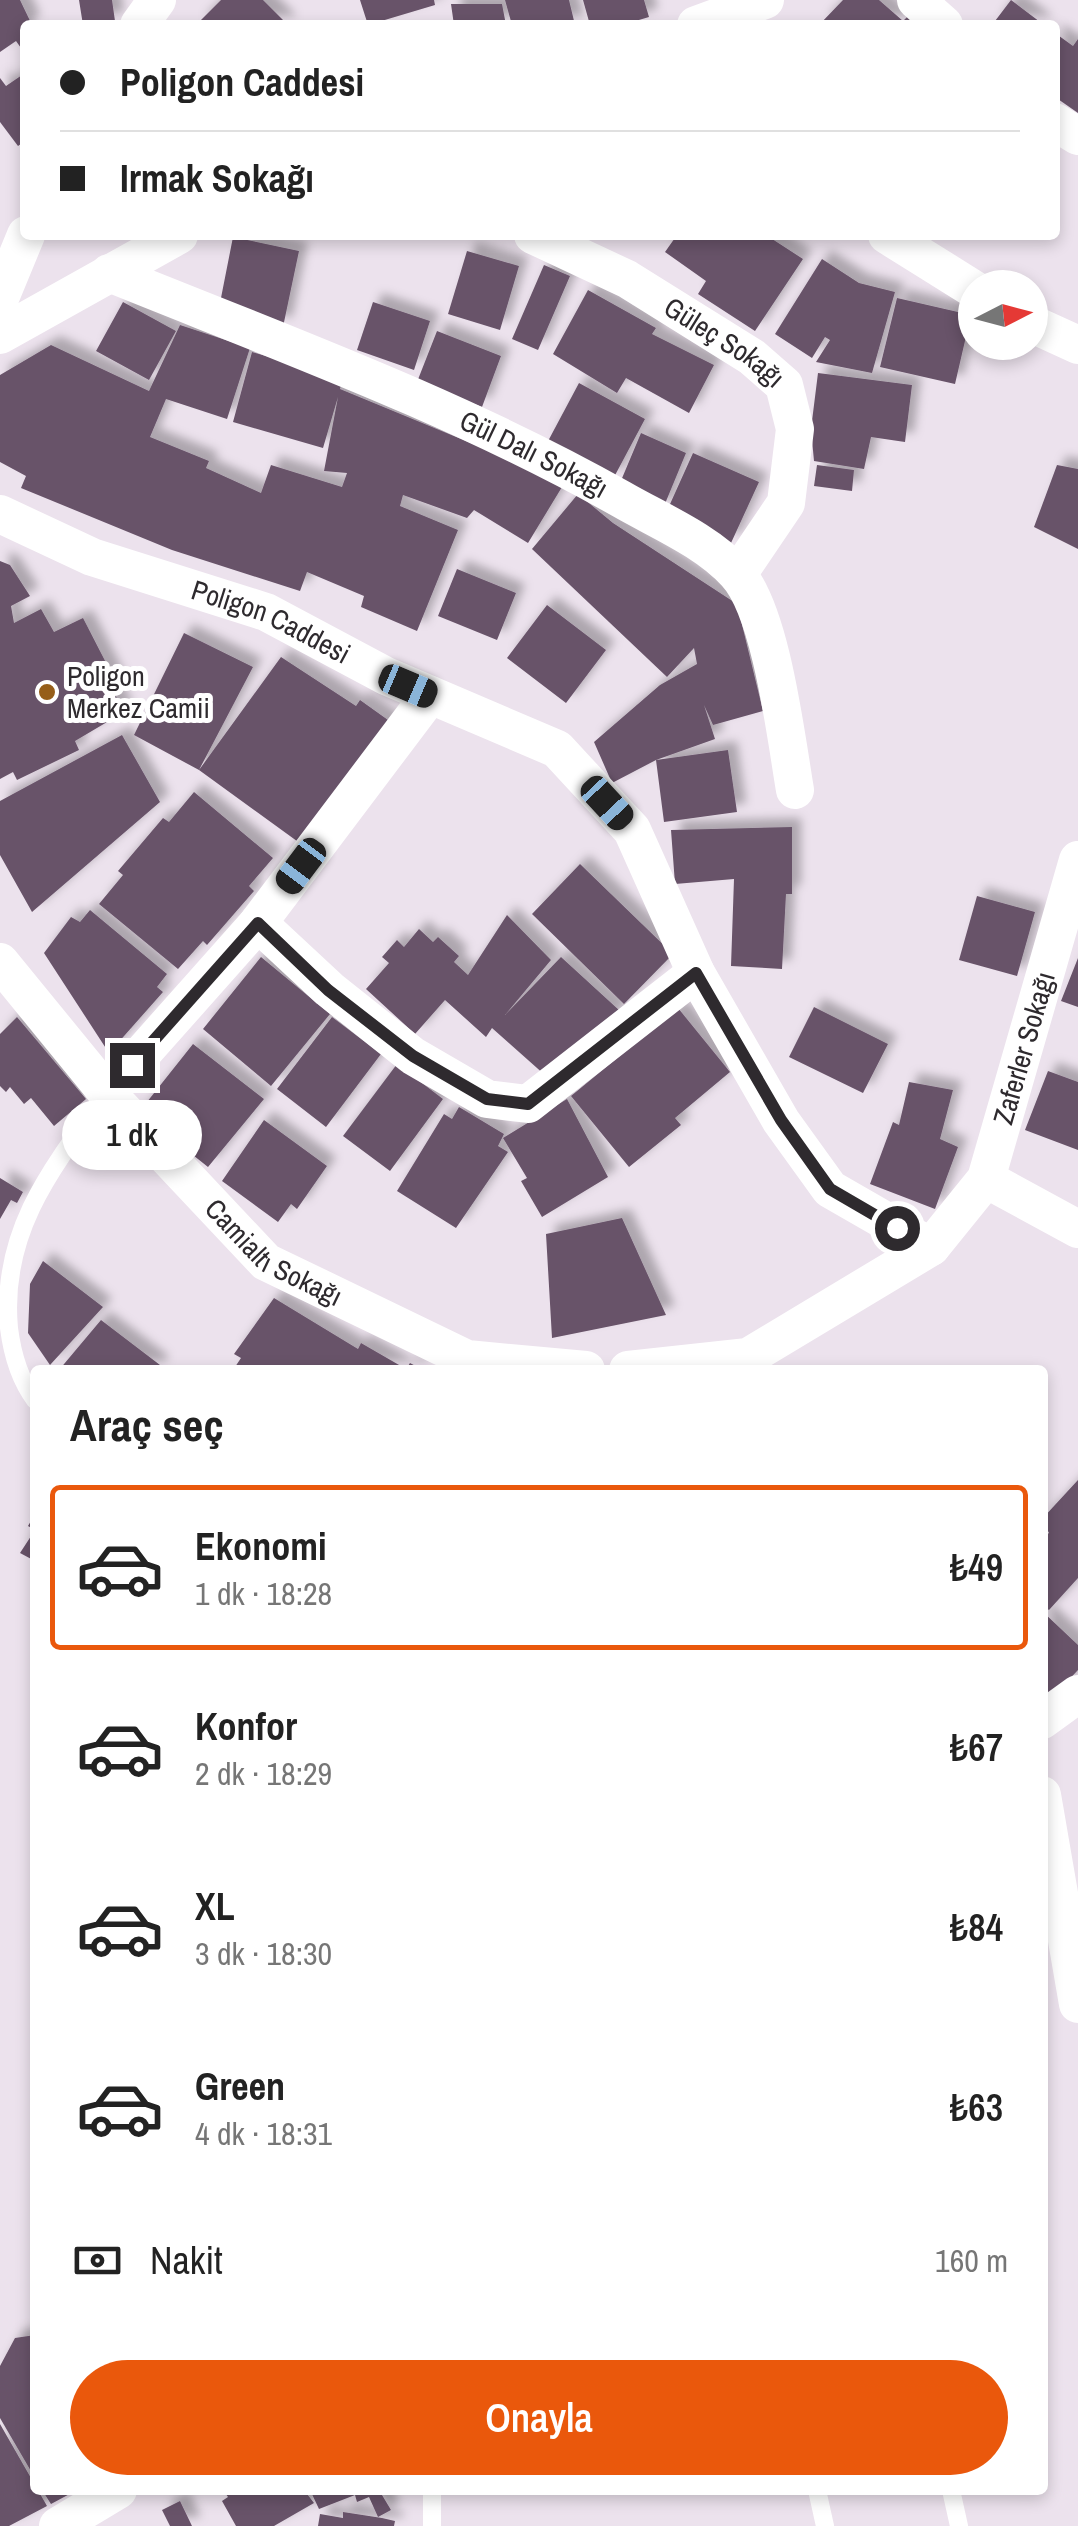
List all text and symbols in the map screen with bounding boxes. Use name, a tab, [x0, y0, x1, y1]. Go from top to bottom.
text: Poligon Caddesi	[120, 57, 364, 108]
text: Irmak Sokağı	[120, 153, 314, 204]
north arrow	[958, 270, 1048, 360]
map controls	[958, 270, 1048, 360]
street label: Güleç Sokağı	[657, 288, 793, 396]
street label: Gül Dalı Sokağı	[454, 401, 615, 507]
street label: Poligon Caddesi	[187, 571, 357, 672]
place label: Poligon Merkez Camii	[67, 657, 210, 727]
car	[375, 660, 441, 712]
marker: Poligon Merkez Camii	[36, 681, 58, 703]
car	[576, 771, 638, 835]
car	[271, 833, 331, 899]
street label: Zaferler Sokağı	[984, 967, 1064, 1129]
route end	[110, 1043, 155, 1088]
callout: 1 dk	[62, 1100, 202, 1170]
text: 1 dk	[106, 1113, 158, 1156]
street label: Camialtı Sokağı	[197, 1190, 349, 1315]
route start	[875, 1206, 920, 1251]
text: Araç seç	[70, 1394, 224, 1455]
text: Ekonomi	[195, 1521, 327, 1572]
icon: car	[75, 1523, 165, 1613]
text: ₺49	[950, 1542, 1003, 1593]
text: 1 dk · 18:28	[195, 1572, 332, 1615]
text: Konfor	[195, 1701, 297, 1752]
icon: car	[75, 1703, 165, 1793]
text: ₺67	[950, 1722, 1003, 1773]
text: 2 dk · 18:29	[195, 1752, 332, 1795]
text: XL	[195, 1881, 235, 1932]
icon: car	[75, 1883, 165, 1973]
text: ₺84	[950, 1902, 1003, 1953]
text: 3 dk · 18:30	[195, 1932, 332, 1975]
text: Green	[195, 2061, 285, 2112]
icon: car	[75, 2063, 165, 2153]
text: ₺63	[950, 2082, 1003, 2133]
text: 4 dk · 18:31	[195, 2112, 332, 2155]
icon: cash	[70, 2233, 125, 2288]
text: Nakit	[150, 2235, 223, 2286]
text: 160 m	[935, 2239, 1008, 2282]
button: Onayla	[70, 2360, 1008, 2475]

